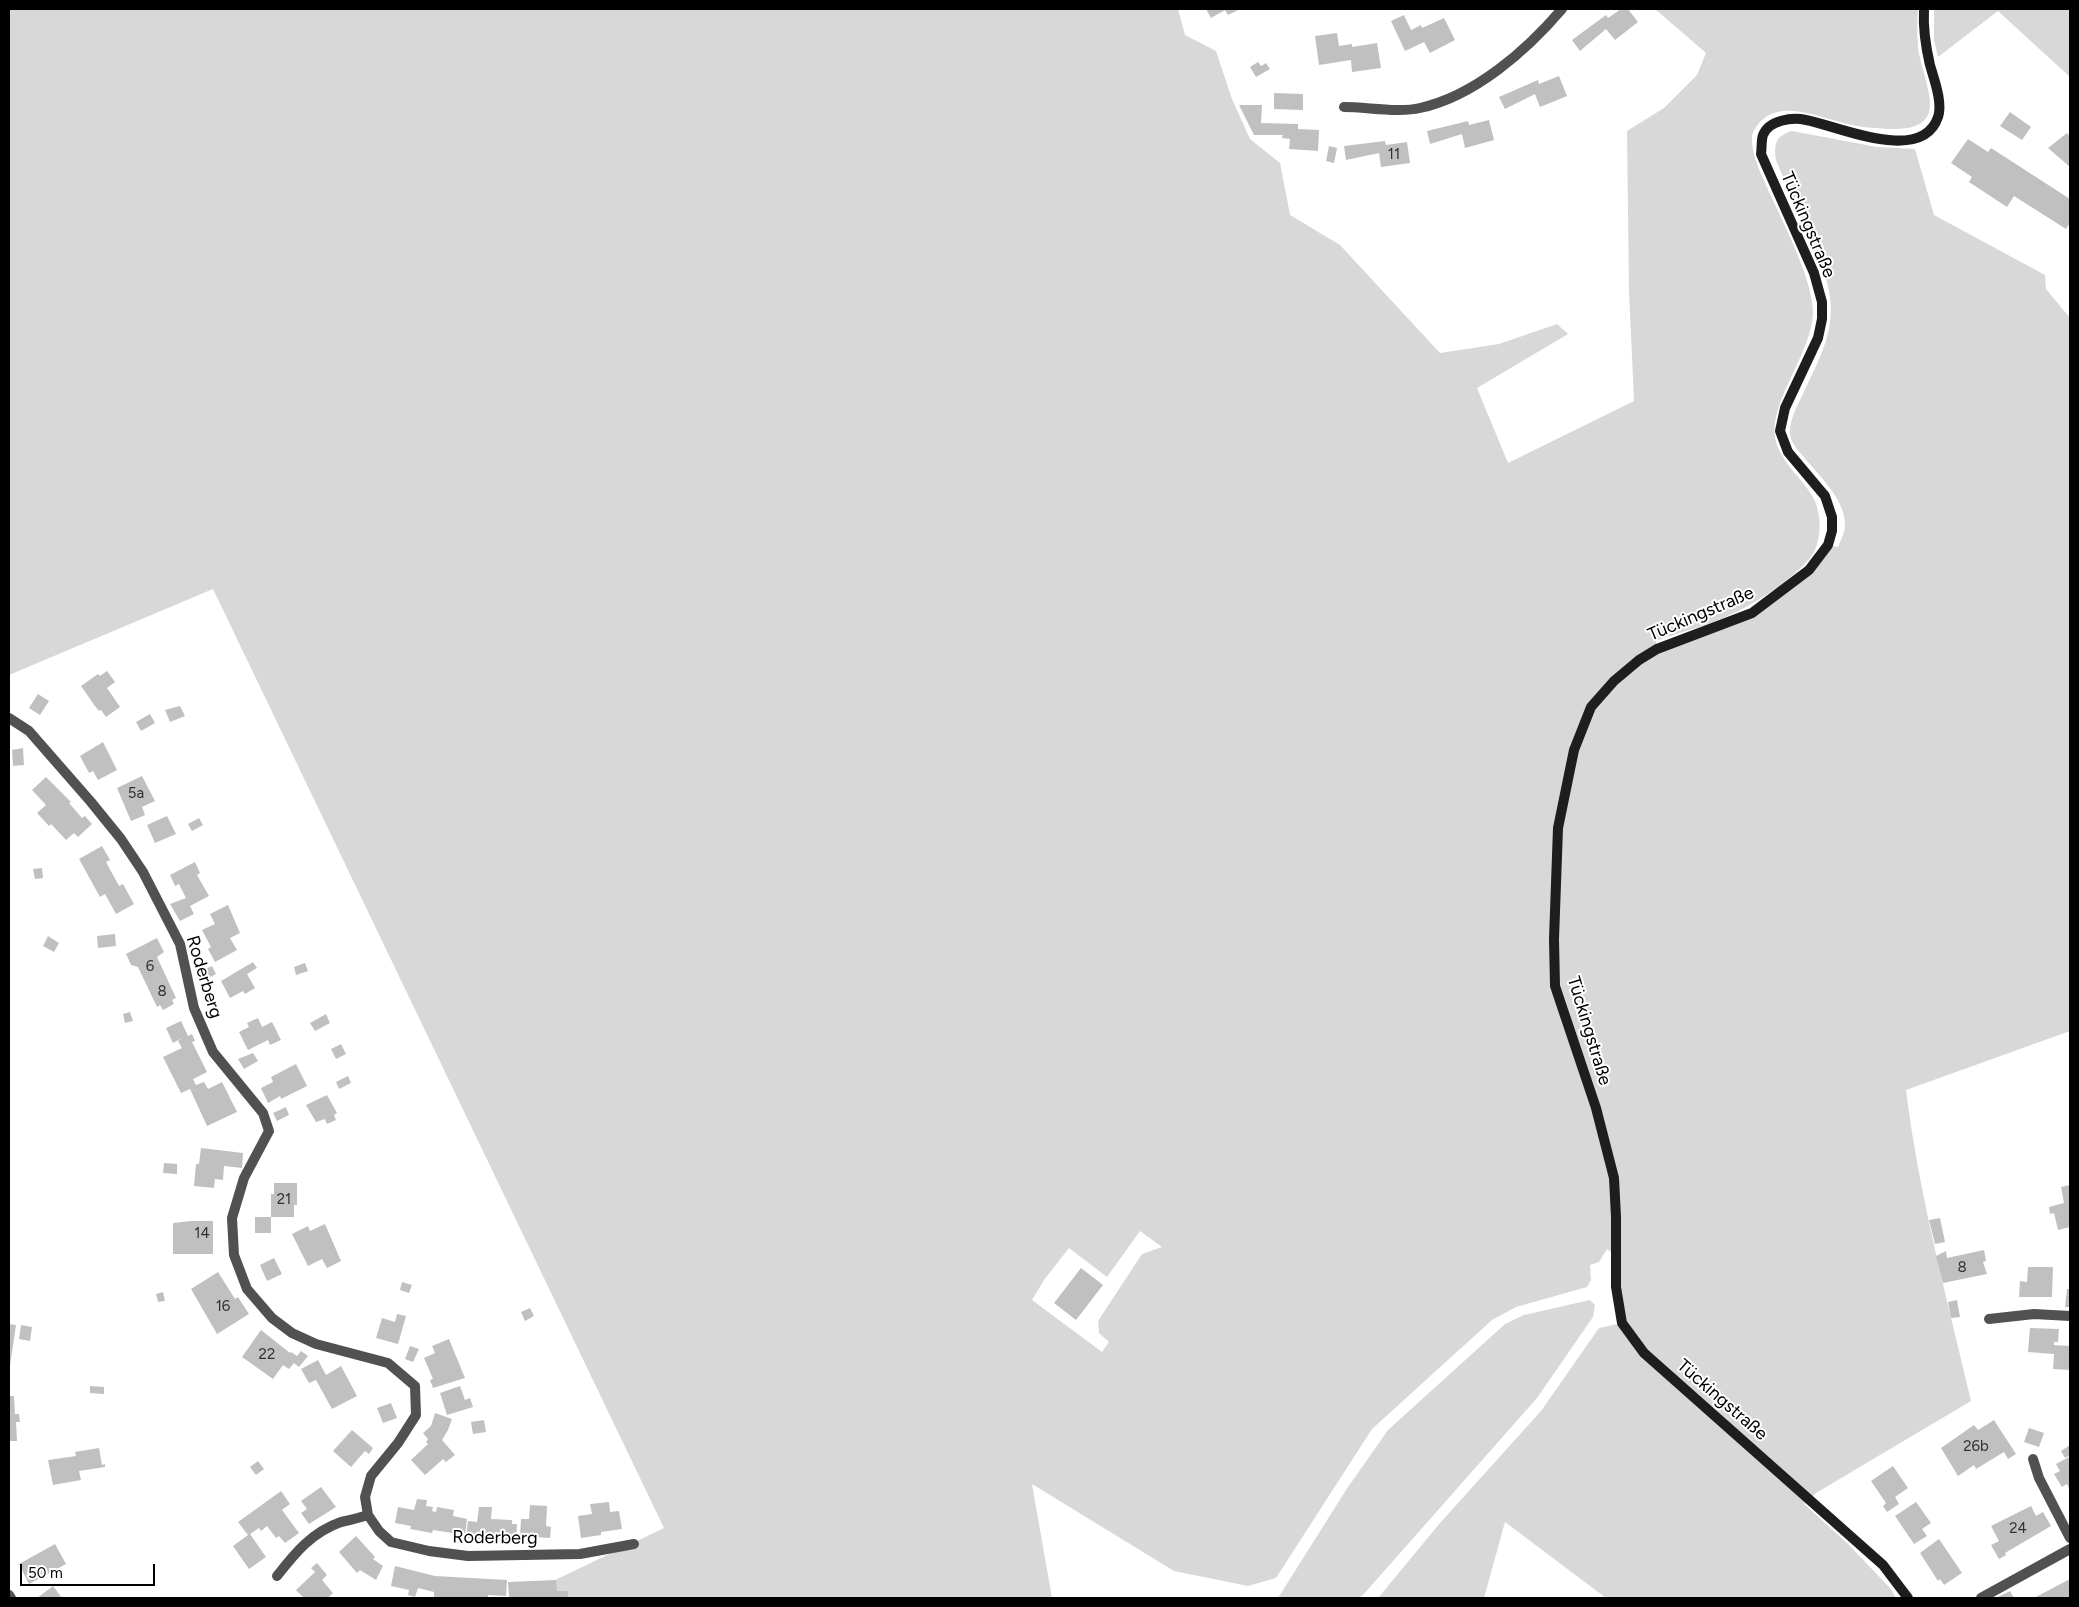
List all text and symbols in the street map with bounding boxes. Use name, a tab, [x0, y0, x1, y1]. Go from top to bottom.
house number: 11	[1388, 146, 1400, 164]
street label: Tückingstraße	[1776, 169, 1840, 281]
street label: Tückingstraße	[1645, 582, 1757, 646]
house number: 5a	[128, 785, 144, 803]
street label: Roderberg	[181, 933, 227, 1021]
house number: 6	[146, 958, 154, 976]
street label: Tückingstraße	[1562, 974, 1616, 1088]
house number: 8	[157, 983, 167, 1001]
house number: 21	[277, 1191, 291, 1209]
house number: 14	[194, 1225, 210, 1243]
house number: 8	[1957, 1259, 1967, 1277]
house number: 16	[216, 1298, 230, 1316]
house number: 22	[259, 1346, 275, 1364]
street label: Tückingstraße	[1672, 1355, 1772, 1445]
house number: 26b	[1963, 1438, 1989, 1456]
house number: 24	[2009, 1520, 2027, 1538]
street label: Roderberg	[452, 1526, 538, 1550]
scale bar	[22, 1554, 158, 1586]
text: 50 m	[28, 1564, 63, 1582]

